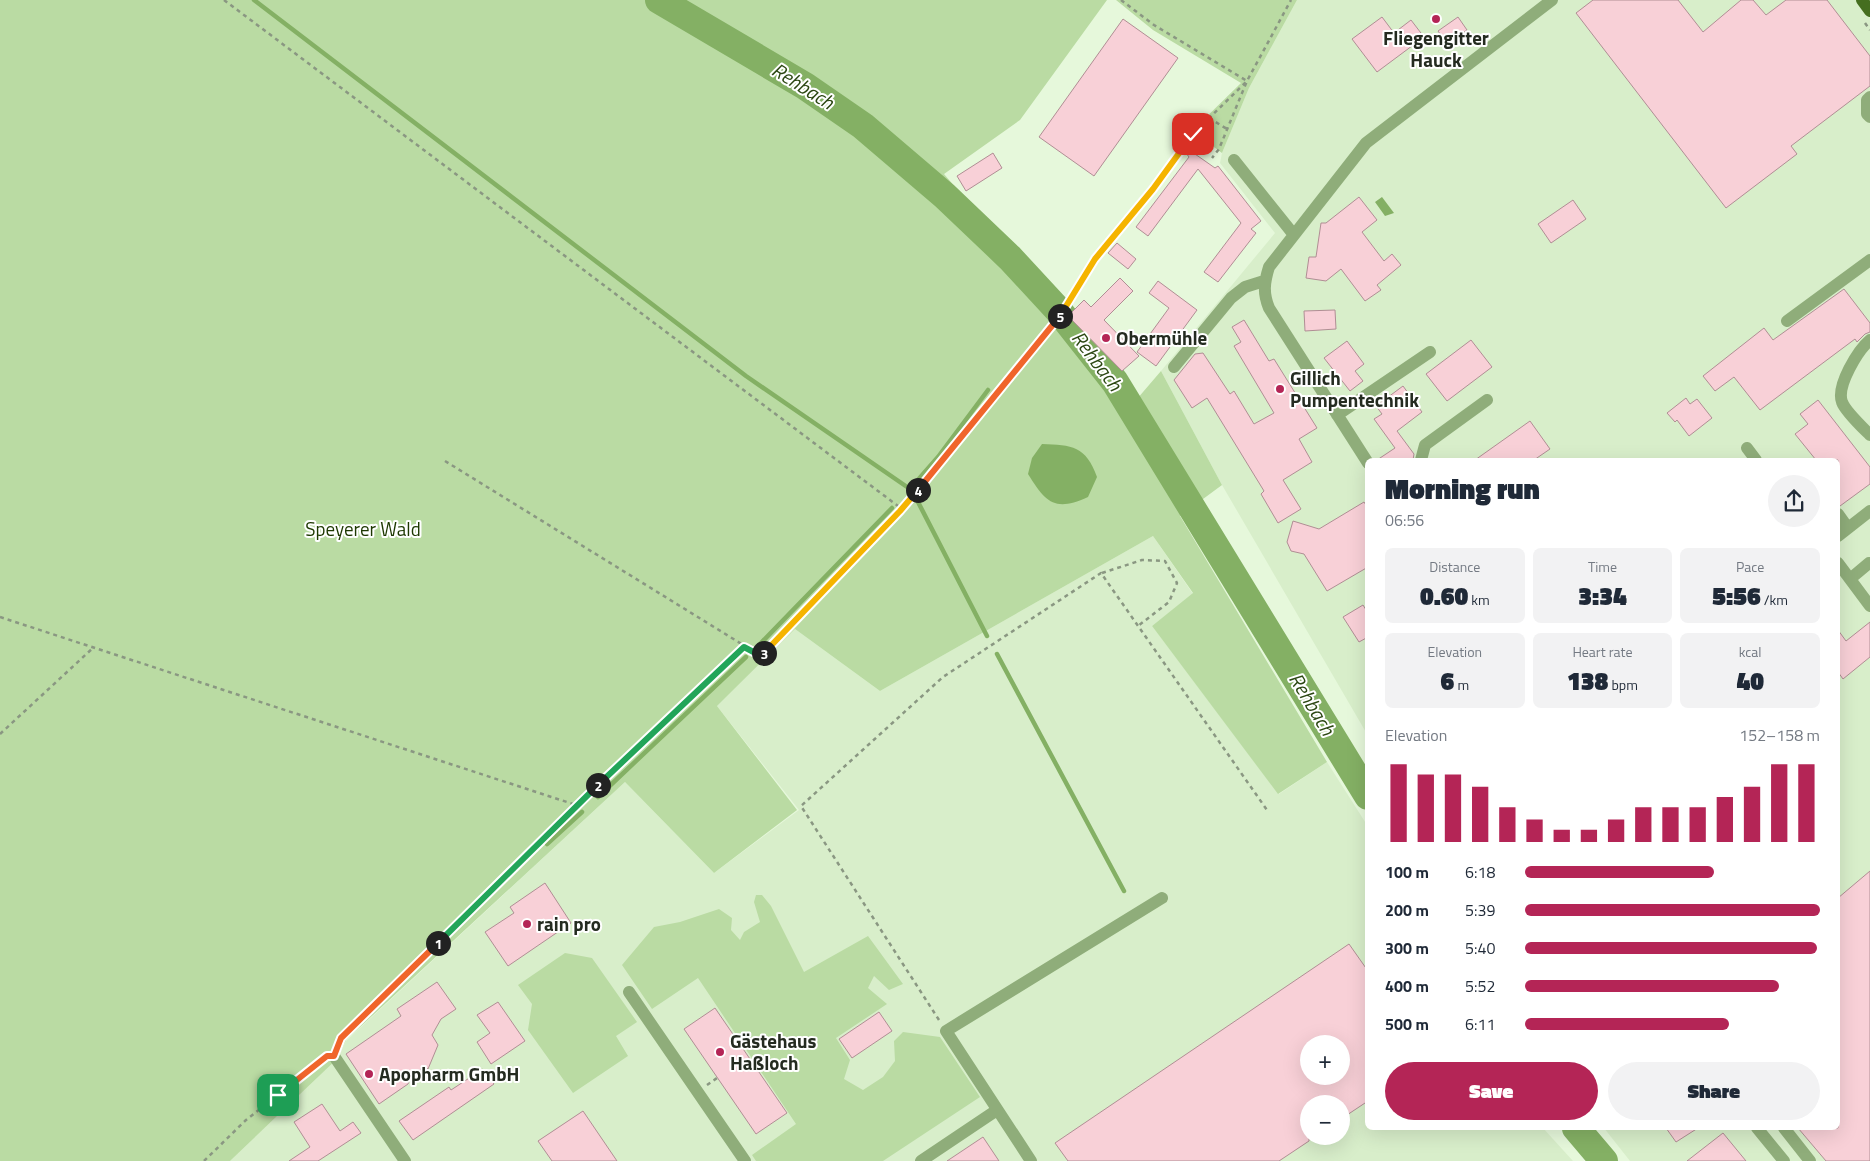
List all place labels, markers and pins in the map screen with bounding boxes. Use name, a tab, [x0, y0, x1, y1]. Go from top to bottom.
marker: Fliegengitter Hauck	[1430, 13, 1442, 25]
place label: Fliegengitter Hauck	[1383, 23, 1489, 74]
pin	[1172, 113, 1214, 155]
pin: 5	[1048, 304, 1072, 328]
place label: Obermühle	[1116, 323, 1208, 352]
marker: Obermühle	[1100, 332, 1112, 344]
place label: Gillich Pumpentechnik	[1290, 363, 1419, 414]
marker: Gillich Pumpentechnik	[1274, 383, 1286, 395]
pin: 4	[906, 478, 930, 502]
pin: 3	[752, 640, 776, 666]
pin: 2	[586, 772, 610, 798]
place label: rain pro	[537, 909, 601, 938]
marker: rain pro	[521, 918, 533, 930]
pin: 1	[426, 930, 450, 956]
place label: Gästehaus Haßloch	[730, 1026, 817, 1077]
marker: Gästehaus Haßloch	[714, 1046, 726, 1058]
place label: Apopharm GmbH	[379, 1059, 519, 1088]
marker: Apopharm GmbH	[363, 1068, 375, 1080]
pin	[257, 1074, 299, 1116]

